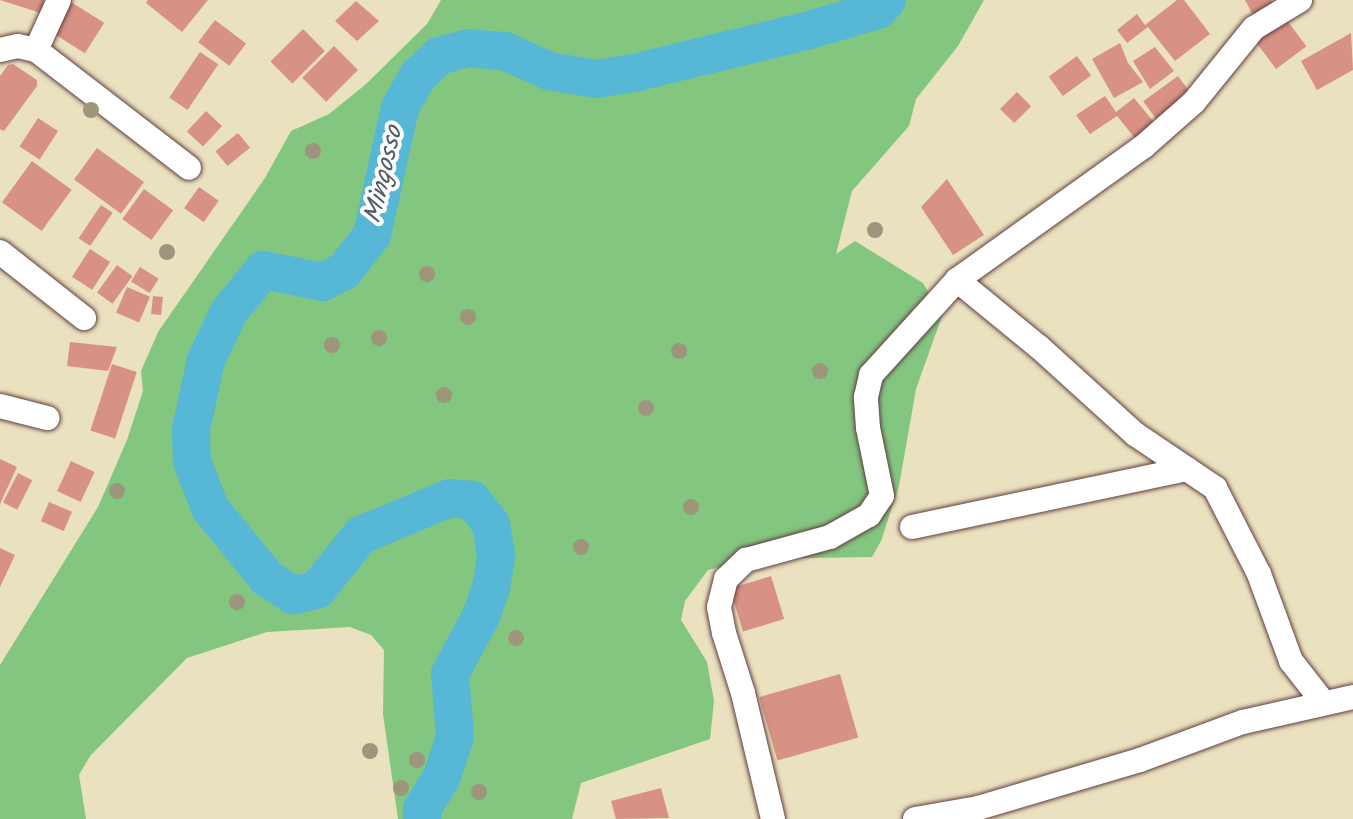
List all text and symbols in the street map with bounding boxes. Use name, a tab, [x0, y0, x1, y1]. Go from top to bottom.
water label: Mingosso	[359, 123, 411, 227]

